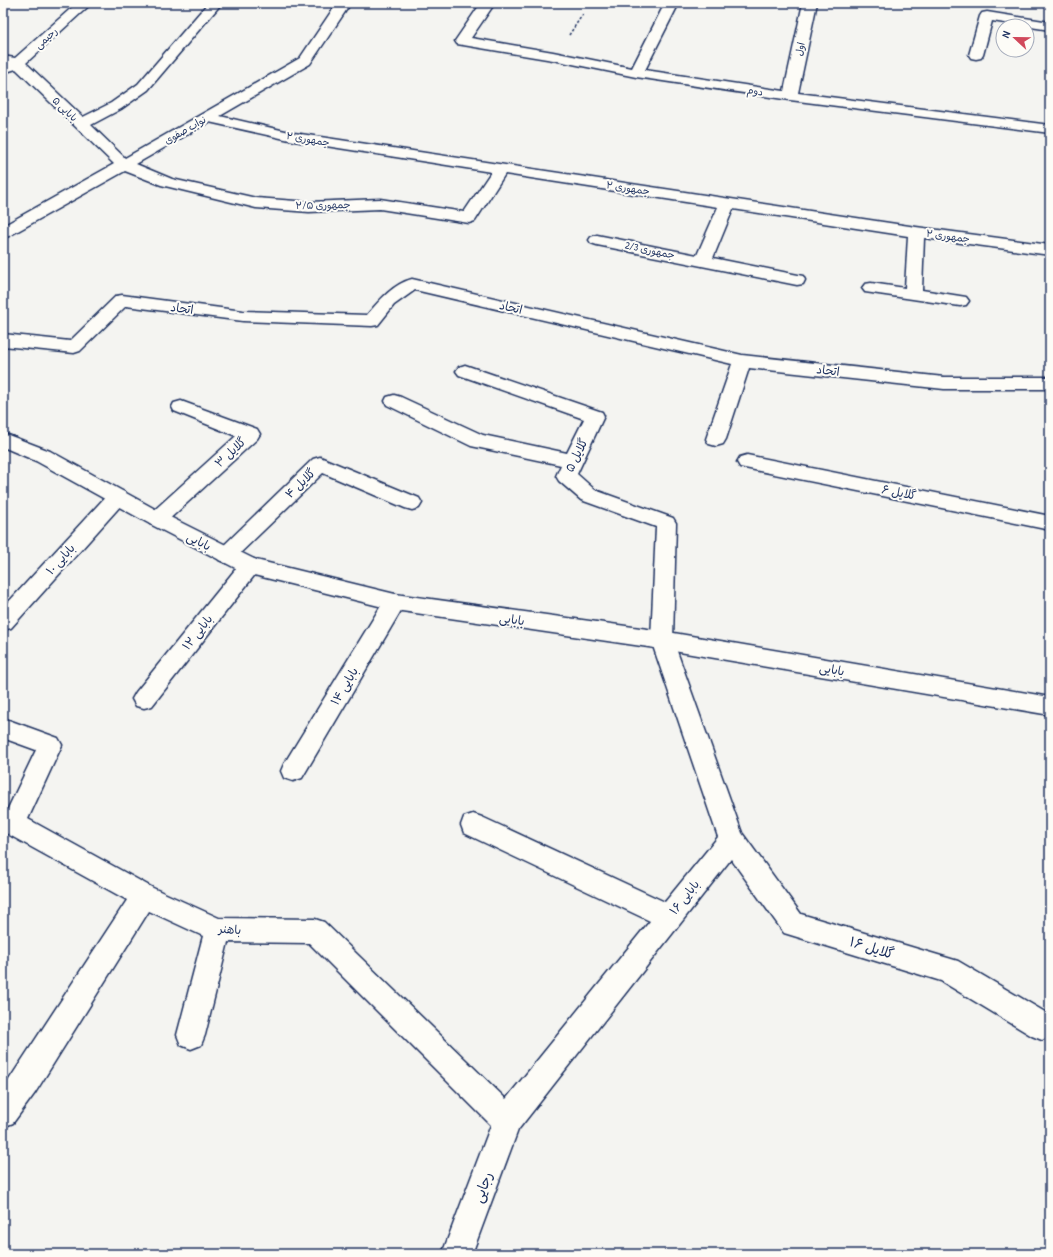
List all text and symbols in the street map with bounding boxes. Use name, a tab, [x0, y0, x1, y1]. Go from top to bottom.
north arrow	[995, 18, 1035, 58]
street label: رحیمی	[32, 24, 61, 52]
text: N	[998, 29, 1013, 40]
street label: اول	[792, 41, 808, 57]
street label: دوم	[746, 83, 764, 101]
street label: بابایی ۵	[49, 94, 80, 125]
street label: نواب صفوی	[162, 113, 208, 147]
street label: جمهوری ۲	[285, 129, 331, 150]
street label: جمهوری ۲	[605, 178, 651, 199]
street label: جمهوری ۲/۵	[295, 198, 351, 213]
street label: جمهوری ۲	[925, 227, 971, 247]
street label: جمهوری 2/3	[624, 238, 676, 263]
street label: اتحاد	[498, 296, 524, 318]
street label: اتحاد	[169, 298, 195, 318]
street label: اتحاد	[816, 360, 840, 380]
street label: گلایل ۳	[211, 433, 249, 471]
street label: گلایل ۵	[561, 435, 591, 475]
street label: گلایل ۴	[281, 464, 319, 502]
street label: گلایل ۶	[880, 480, 918, 504]
street label: بابایی	[184, 528, 214, 554]
street label: بابایی ۱۰	[41, 540, 79, 578]
street label: بابایی	[498, 609, 526, 629]
street label: بابایی ۱۲	[178, 611, 216, 653]
street label: بابایی	[818, 658, 846, 680]
street label: بابایی ۱۴	[326, 664, 362, 708]
street label: بابایی ۱۶	[665, 876, 703, 918]
street label: باهنر	[217, 920, 242, 938]
street label: گلایل ۱۶	[847, 931, 897, 963]
street label: رجایی	[468, 1169, 496, 1205]

